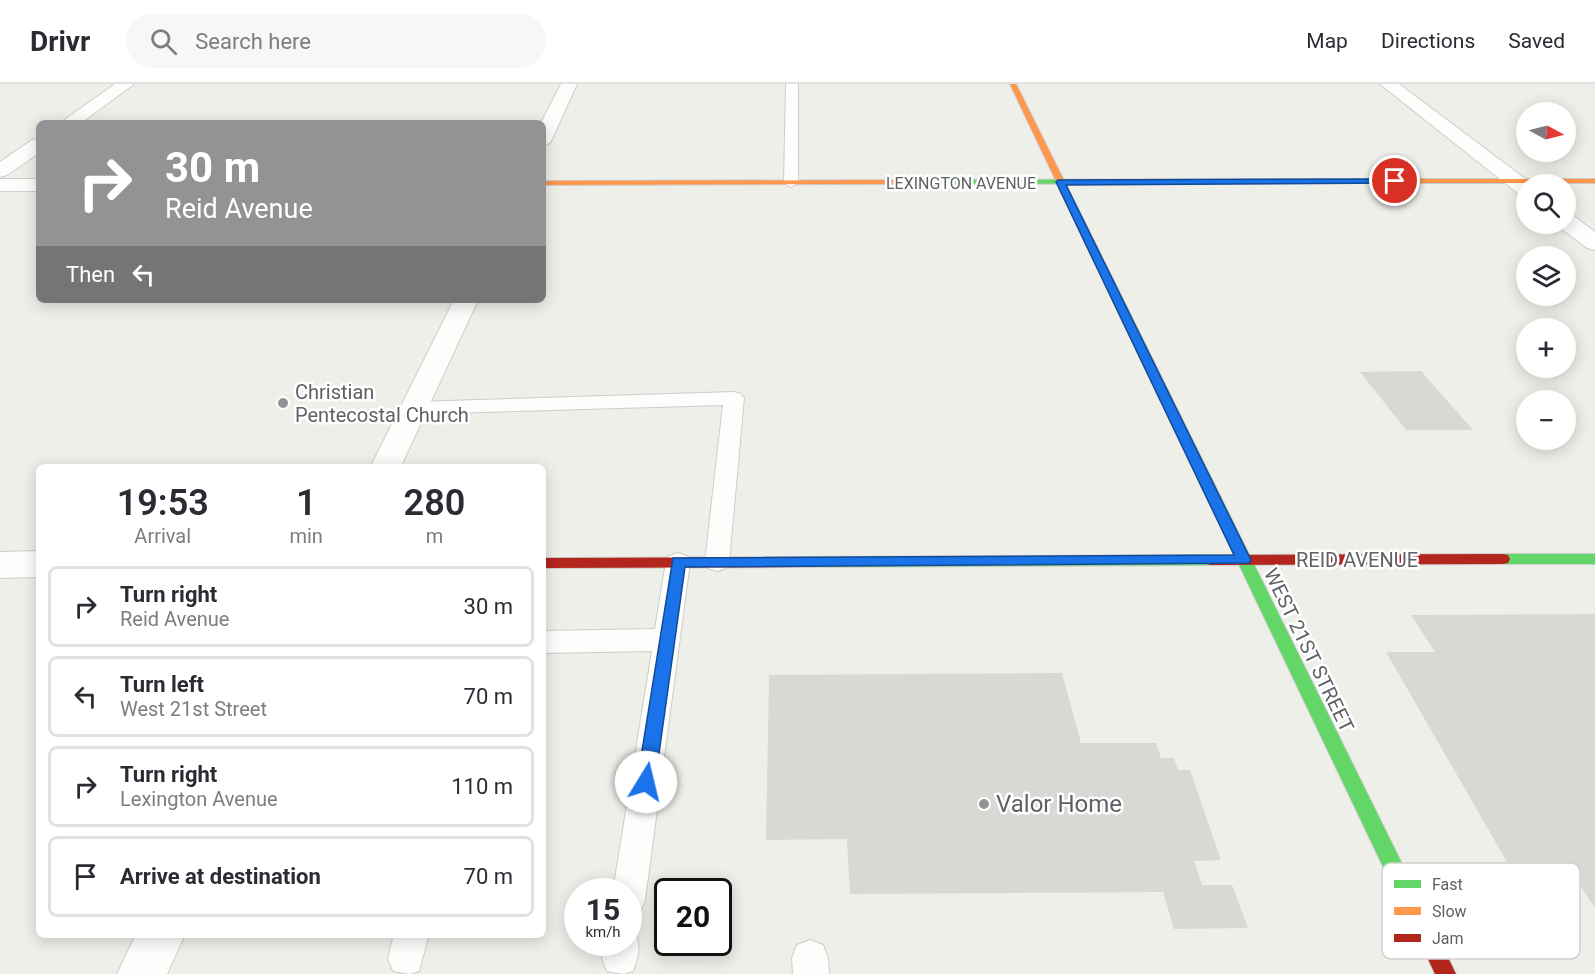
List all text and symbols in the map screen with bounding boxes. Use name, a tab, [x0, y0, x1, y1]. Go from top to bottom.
search box	[126, 14, 546, 68]
text: Drivr	[30, 25, 90, 58]
icon: search	[147, 25, 180, 58]
text: Search here	[195, 29, 311, 54]
text: Map	[1306, 29, 1348, 53]
text: Directions	[1381, 29, 1475, 53]
text: Saved	[1508, 29, 1565, 53]
north arrow	[1516, 102, 1576, 162]
map controls	[1516, 102, 1576, 450]
text: 30 m	[165, 143, 260, 192]
icon: right	[66, 144, 144, 222]
pin	[1369, 155, 1420, 206]
icon: arrive	[1378, 164, 1411, 197]
street label: LEXINGTON AVENUE	[886, 174, 1036, 193]
button: search	[1516, 174, 1576, 234]
text: Reid Avenue	[165, 193, 313, 225]
button: layers	[1516, 246, 1576, 306]
icon: left	[127, 258, 160, 291]
text: Then	[66, 262, 115, 287]
button: +	[1516, 318, 1576, 378]
place label: Christian Pentecostal Church	[295, 380, 469, 427]
button: −	[1516, 390, 1576, 450]
marker: Christian Pentecostal Church	[276, 396, 290, 410]
text: 19:53	[117, 482, 209, 524]
text: 1	[296, 482, 316, 524]
text: 280	[404, 482, 465, 524]
text: Arrival	[134, 524, 191, 548]
text: min	[289, 524, 323, 548]
text: m	[426, 524, 443, 548]
street label: REID AVENUE	[1296, 548, 1418, 572]
street label: WEST 21ST STREET	[1259, 564, 1359, 736]
text: Turn right	[120, 582, 217, 607]
icon: right	[69, 590, 102, 623]
text: 30 m	[464, 594, 513, 619]
text: Reid Avenue	[120, 607, 229, 631]
text: Turn left	[120, 672, 204, 697]
icon: left	[69, 680, 102, 713]
text: 70 m	[464, 684, 513, 709]
text: West 21st Street	[120, 697, 267, 721]
position arrow	[614, 750, 678, 814]
text: Turn right	[120, 762, 217, 787]
icon: right	[69, 770, 102, 803]
text: 110 m	[451, 774, 513, 799]
text: Lexington Avenue	[120, 787, 278, 811]
place label: Valor Home	[996, 790, 1122, 818]
marker: Valor Home	[977, 797, 991, 811]
icon: arrive	[69, 860, 102, 893]
legend	[1382, 863, 1580, 959]
text: Arrive at destination	[120, 864, 321, 889]
text: 70 m	[464, 864, 513, 889]
text: Fast	[1432, 875, 1463, 894]
speed limit sign: 20	[654, 878, 732, 956]
text: 15	[586, 892, 620, 927]
text: Slow	[1432, 902, 1467, 921]
text: km/h	[585, 923, 621, 941]
text: Jam	[1432, 929, 1464, 948]

